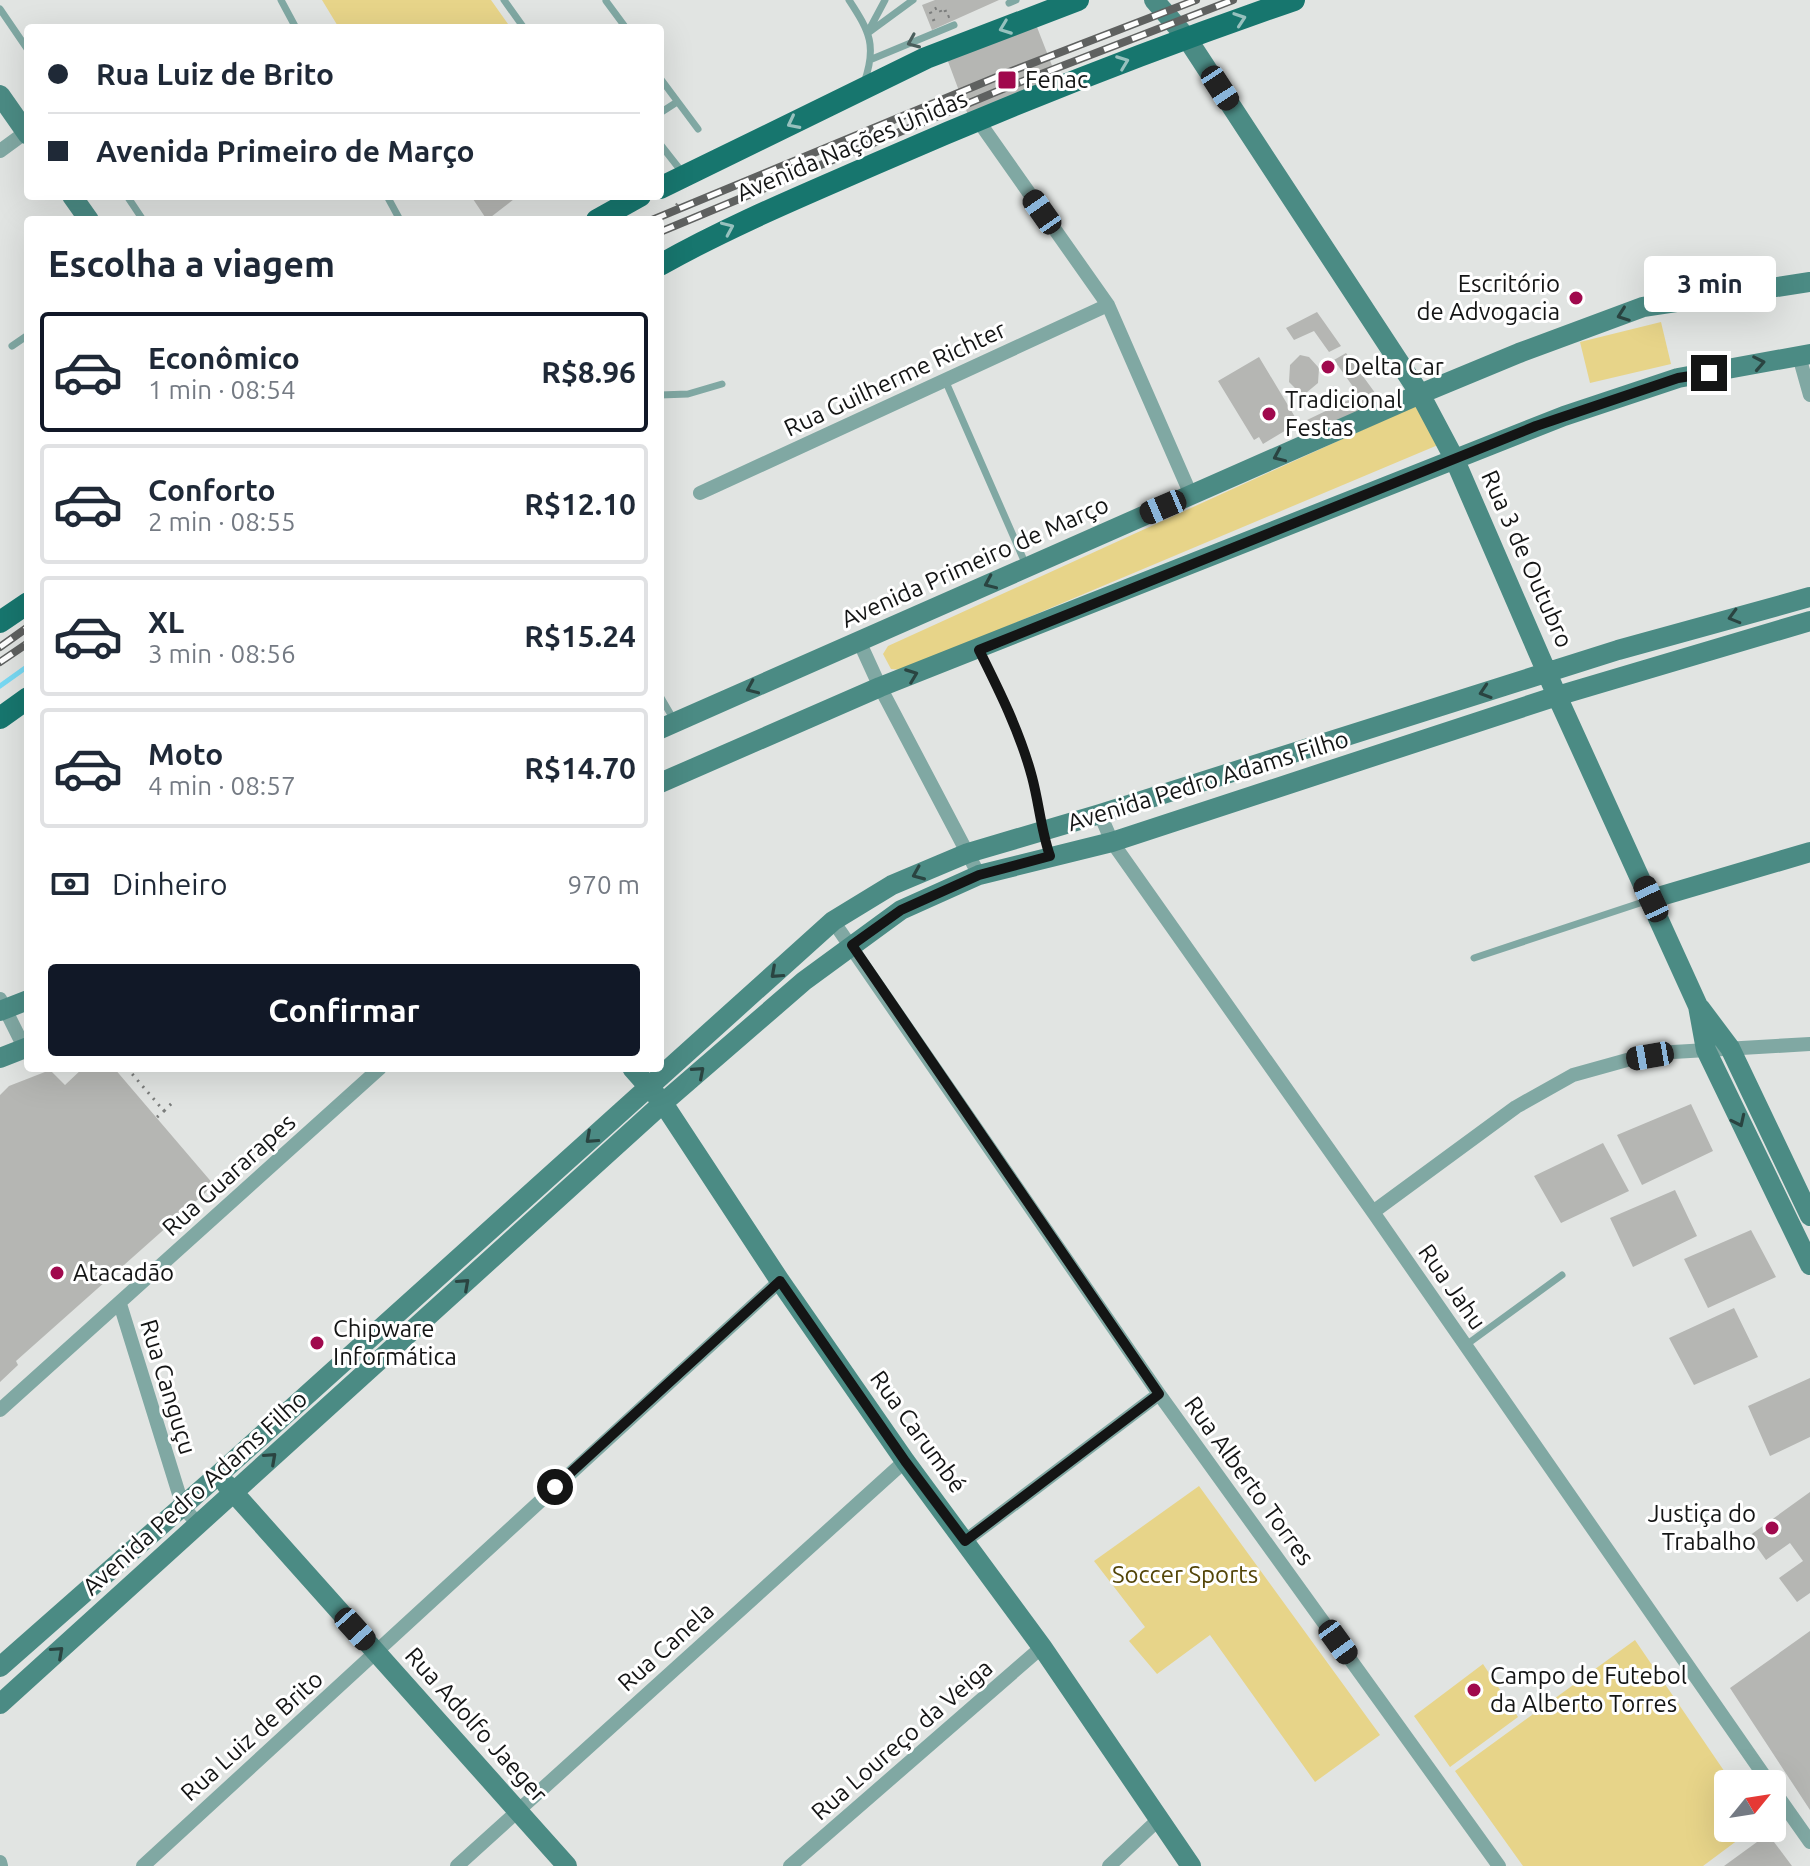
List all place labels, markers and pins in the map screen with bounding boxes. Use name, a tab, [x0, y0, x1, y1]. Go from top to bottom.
place label: Fenac	[1025, 66, 1088, 93]
marker: Fenac	[996, 69, 1018, 91]
place label: Escritório de Advogacia	[1416, 270, 1560, 325]
marker: Escritório de Advogacia	[1567, 289, 1585, 307]
place label: Delta Car	[1344, 353, 1444, 380]
marker: Delta Car	[1319, 358, 1337, 376]
place label: Tradicional Festas	[1285, 386, 1402, 441]
marker: Tradicional Festas	[1260, 405, 1278, 423]
place label: Atacadão	[73, 1259, 174, 1286]
marker: Atacadão	[48, 1264, 66, 1282]
place label: Chipware Informática	[333, 1315, 457, 1370]
marker: Chipware Informática	[308, 1334, 326, 1352]
place label: Justiça do Trabalho	[1648, 1500, 1756, 1555]
marker: Justiça do Trabalho	[1763, 1519, 1781, 1537]
place label: Campo de Futebol da Alberto Torres	[1490, 1662, 1687, 1717]
marker: Campo de Futebol da Alberto Torres	[1465, 1681, 1483, 1699]

